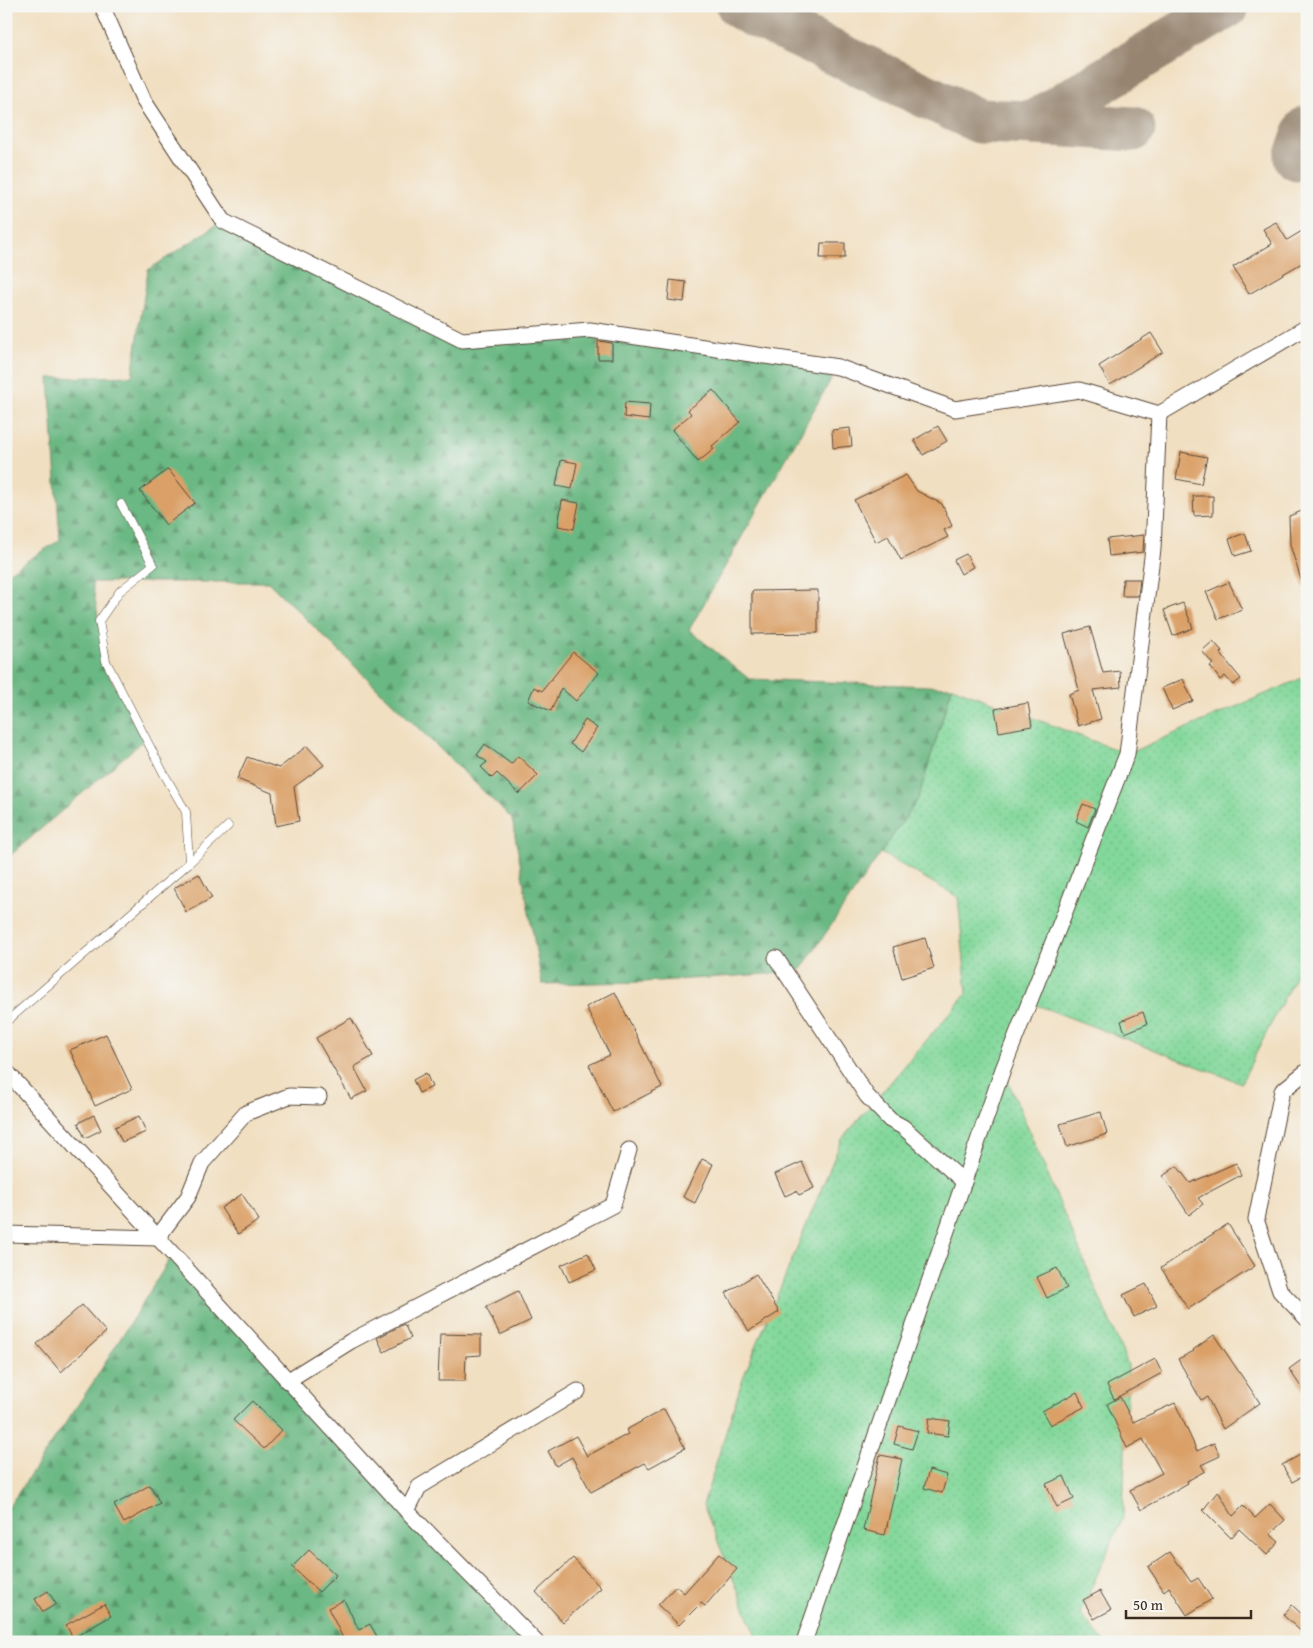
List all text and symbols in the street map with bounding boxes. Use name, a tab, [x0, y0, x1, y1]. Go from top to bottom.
scale bar	[1126, 1588, 1250, 1620]
text: 50 m	[1133, 1594, 1164, 1615]

